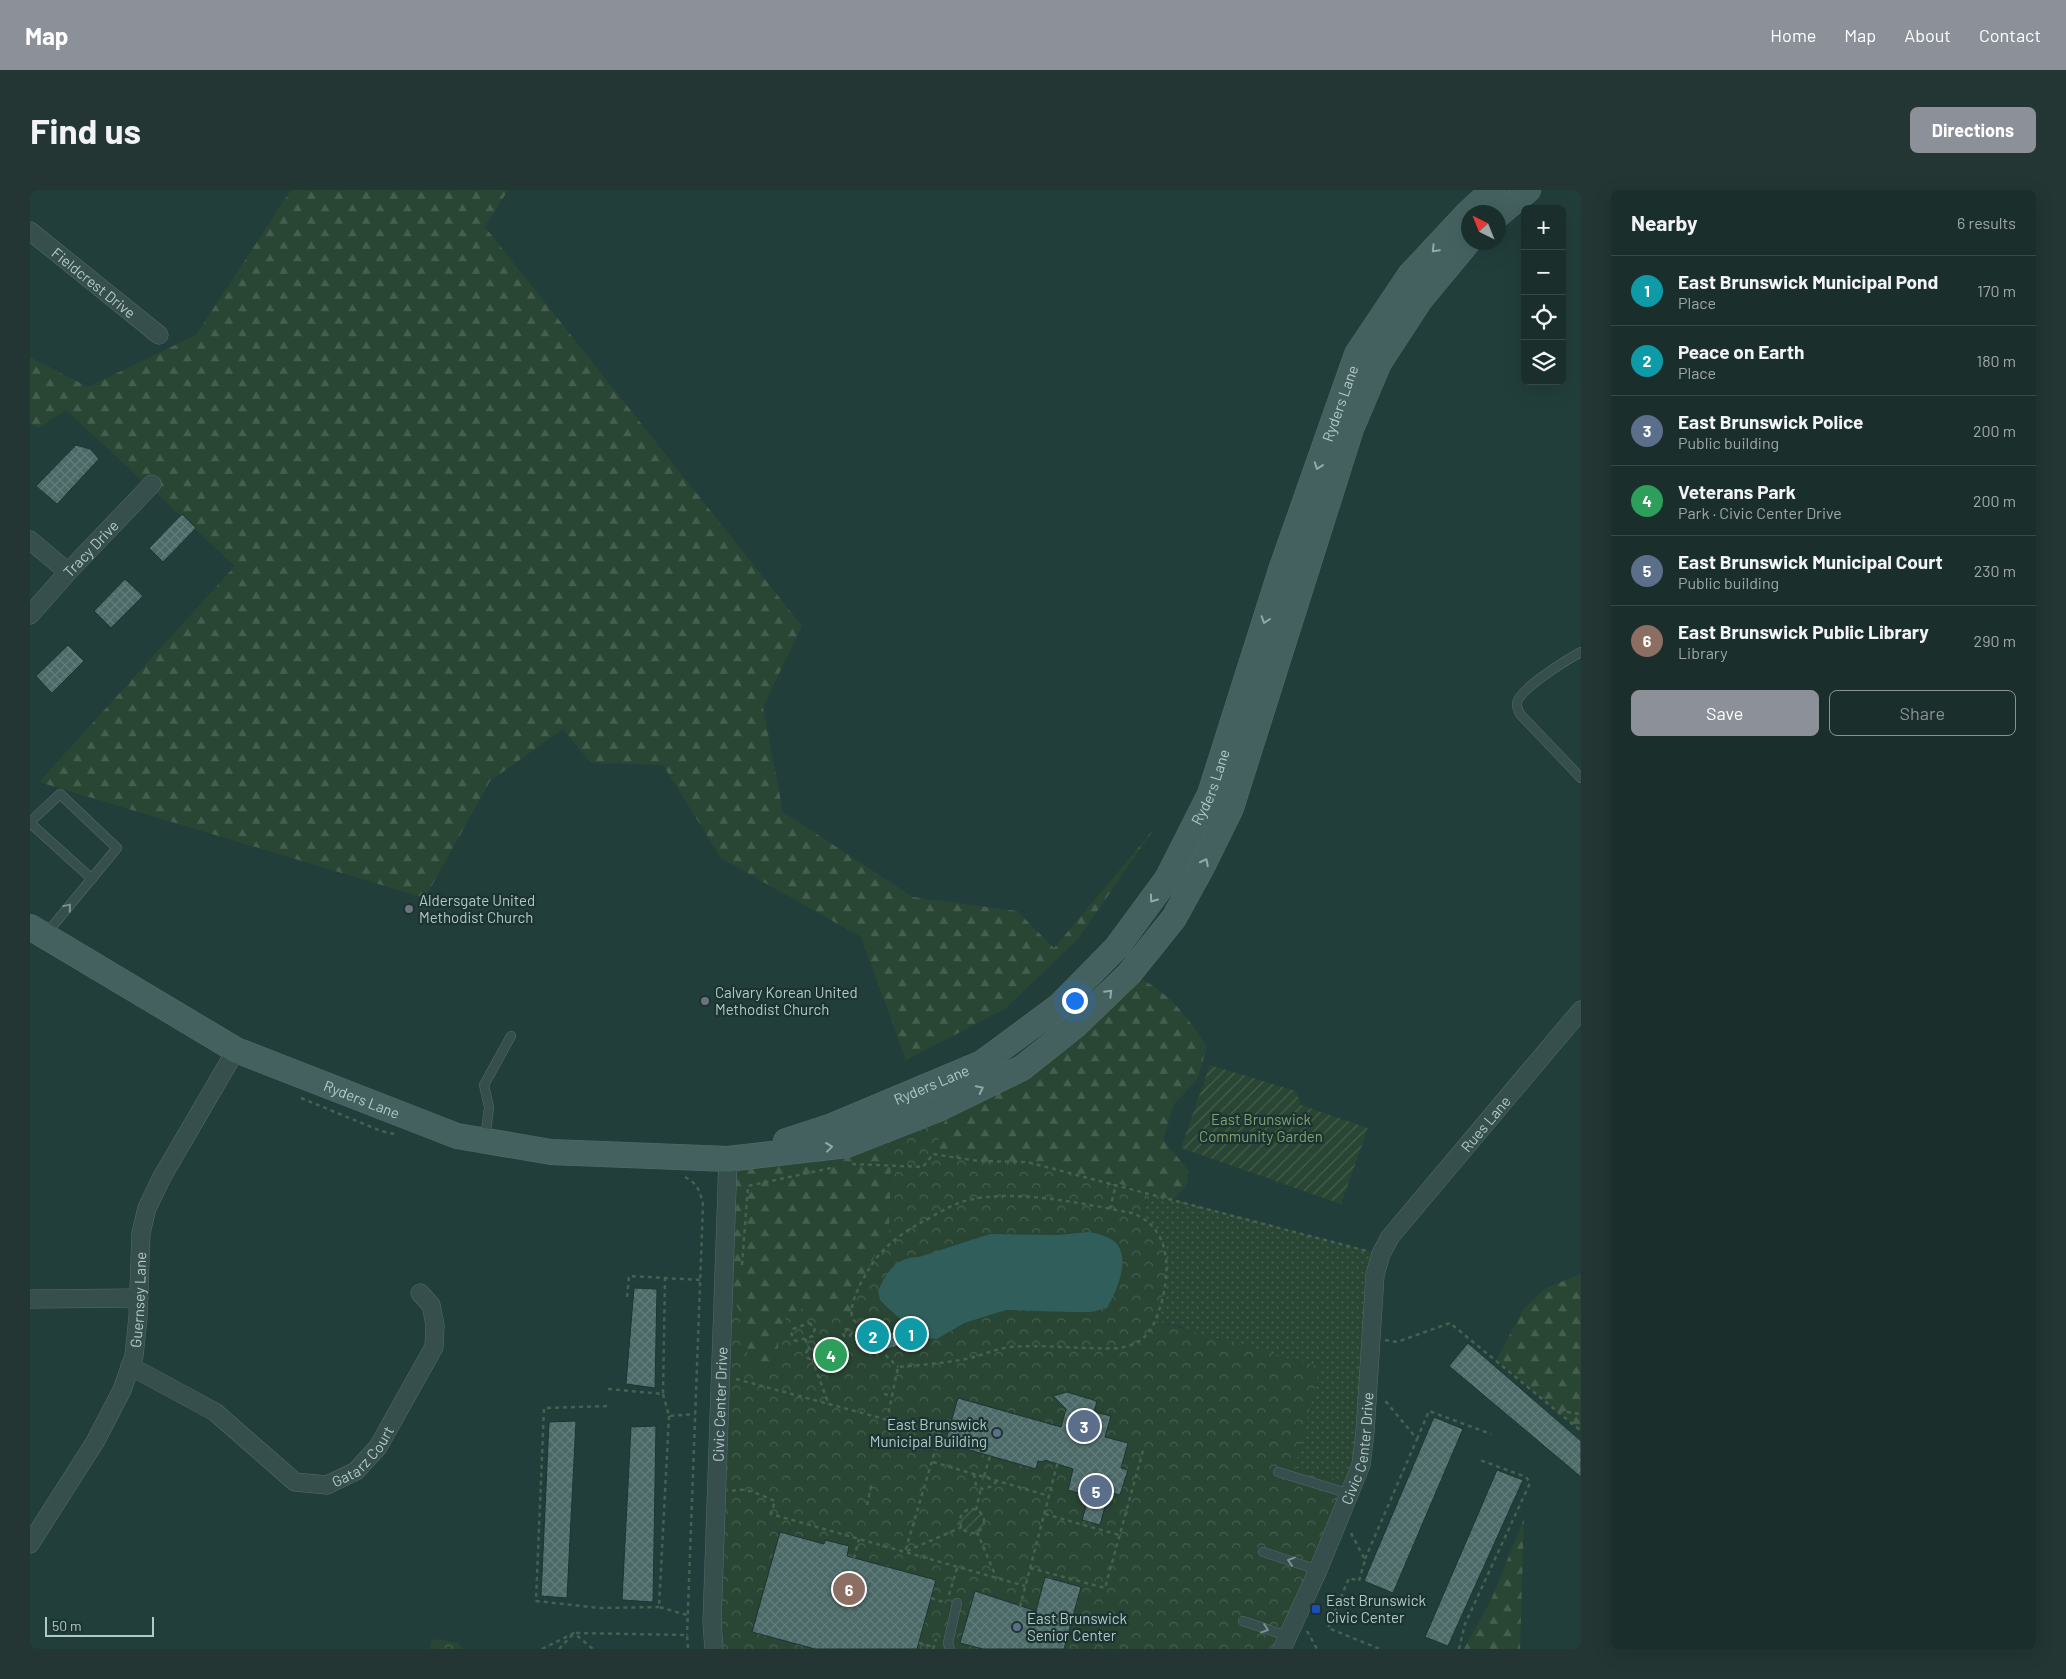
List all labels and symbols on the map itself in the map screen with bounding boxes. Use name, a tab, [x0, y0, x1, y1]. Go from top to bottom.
north arrow	[1461, 205, 1506, 250]
street label: Fieldcrest Drive	[48, 243, 139, 322]
one-way arrow	[1432, 243, 1441, 252]
street label: Ryders Lane	[1318, 363, 1361, 444]
one-way arrow	[1314, 461, 1324, 470]
street label: Tracy Drive	[59, 516, 122, 581]
one-way arrow	[1261, 615, 1271, 623]
street label: Ryders Lane	[1187, 747, 1233, 828]
one-way arrow	[1199, 859, 1209, 868]
place label: Aldersgate United Methodist Church	[419, 891, 535, 926]
one-way arrow	[1150, 893, 1158, 902]
marker: Aldersgate United Methodist Church	[403, 903, 415, 915]
one-way arrow	[63, 904, 72, 913]
place label: Calvary Korean United Methodist Church	[715, 983, 858, 1018]
your location	[1062, 988, 1088, 1014]
one-way arrow	[1104, 990, 1113, 999]
marker: Calvary Korean United Methodist Church	[699, 995, 711, 1007]
street label: Ryders Lane	[891, 1061, 972, 1108]
street label: Ryders Lane	[321, 1076, 402, 1122]
one-way arrow	[975, 1085, 984, 1095]
street label: Rues Lane	[1457, 1092, 1514, 1155]
park label: East Brunswick Community Garden	[1199, 1110, 1323, 1145]
one-way arrow	[825, 1142, 833, 1153]
street label: Guernsey Lane	[126, 1252, 149, 1349]
pin: 1	[895, 1315, 927, 1353]
pin: 2	[857, 1317, 889, 1355]
pin: 4	[815, 1336, 847, 1374]
street label: Civic Center Drive	[709, 1346, 731, 1462]
street label: Civic Center Drive	[1337, 1391, 1377, 1507]
pin: 3	[1068, 1407, 1100, 1445]
place label: East Brunswick Municipal Building	[870, 1415, 987, 1450]
street label: Gatarz Court	[329, 1423, 397, 1490]
marker: East Brunswick Municipal Building	[991, 1427, 1003, 1439]
pin: 5	[1080, 1472, 1112, 1510]
one-way arrow	[1287, 1557, 1295, 1567]
pin: 6	[833, 1570, 865, 1608]
place label: East Brunswick Civic Center	[1326, 1591, 1427, 1626]
marker: East Brunswick Civic Center	[1310, 1603, 1322, 1615]
place label: East Brunswick Senior Center	[1027, 1609, 1128, 1644]
scale bar	[45, 1614, 154, 1637]
marker: East Brunswick Senior Center	[1011, 1621, 1023, 1633]
one-way arrow	[1261, 1623, 1269, 1633]

